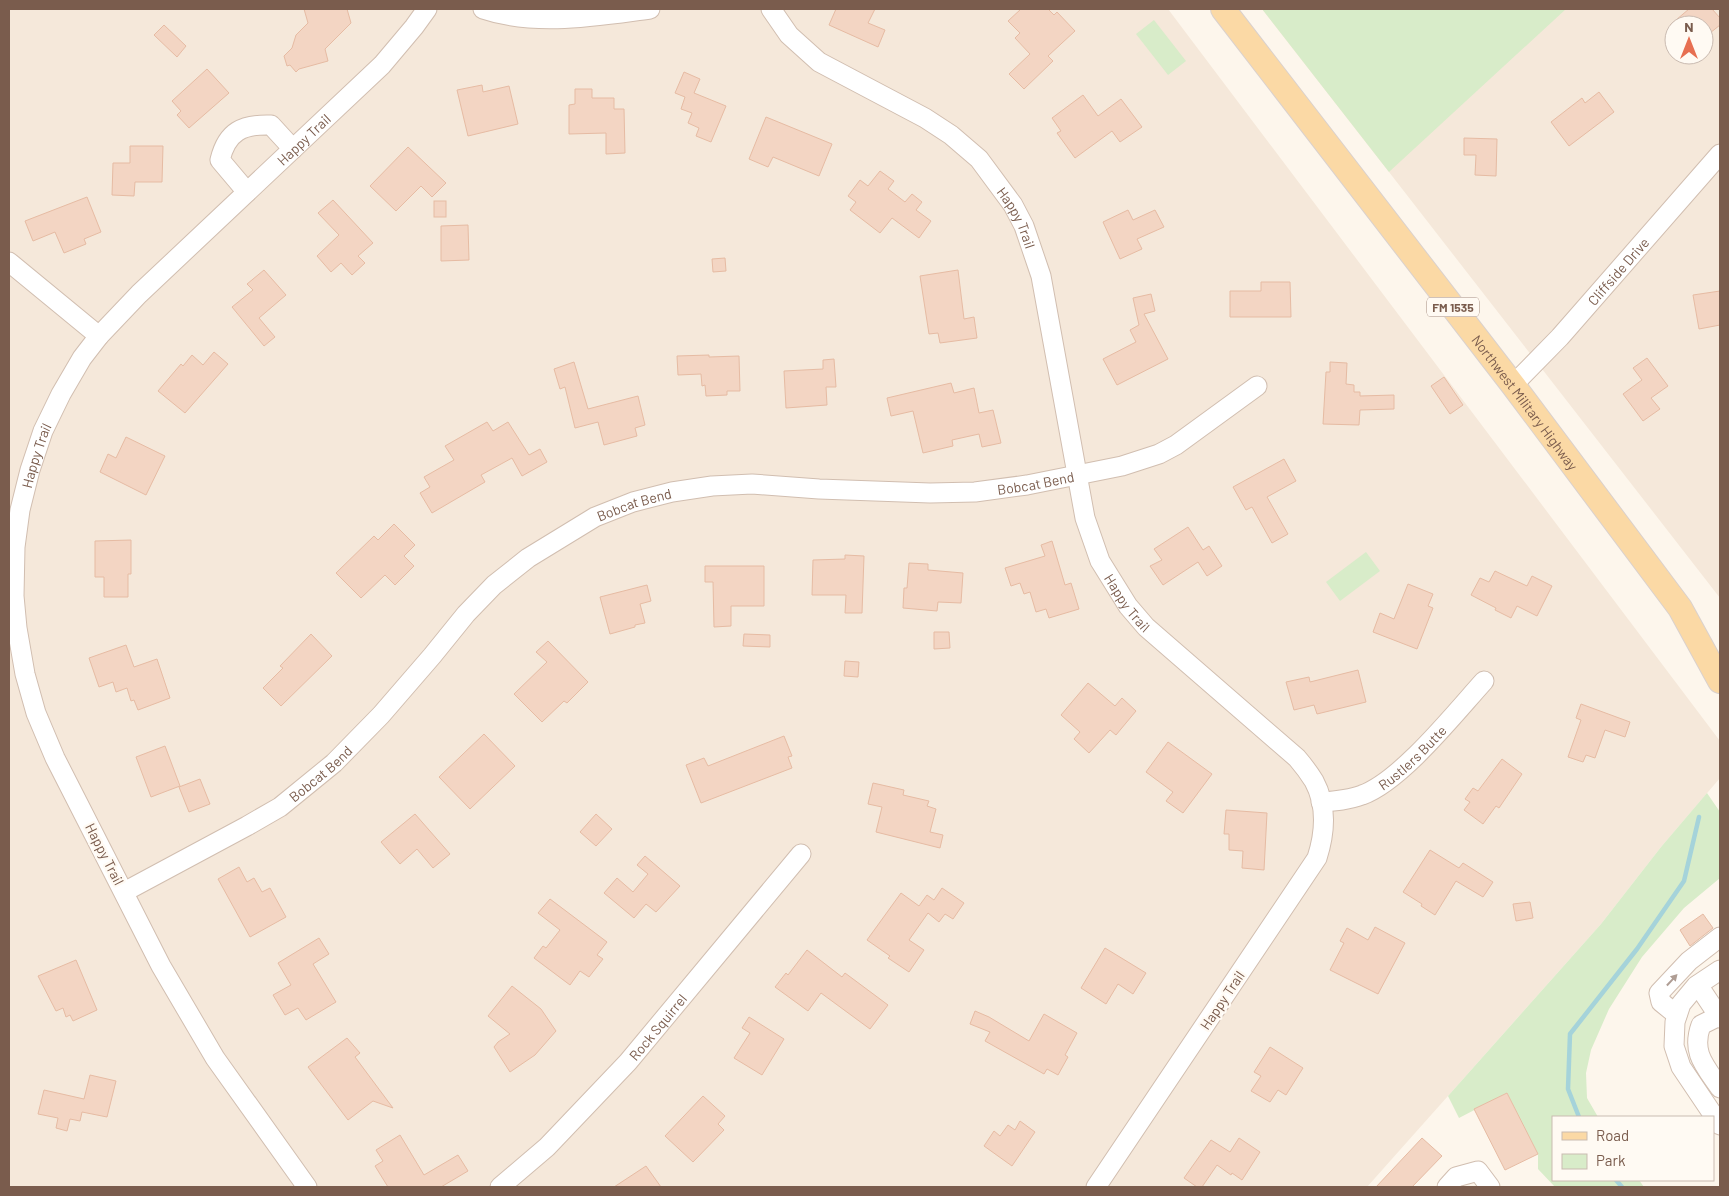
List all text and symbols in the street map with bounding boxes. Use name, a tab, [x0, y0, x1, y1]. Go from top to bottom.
north arrow	[1664, 15, 1714, 65]
text: N	[1684, 18, 1694, 35]
street label: Happy Trail	[273, 110, 334, 168]
street label: Happy Trail	[994, 183, 1039, 250]
street label: Cliffside Drive	[1584, 233, 1652, 308]
road number: FM 1535	[1427, 298, 1479, 316]
street label: Northwest Military Highway	[1469, 331, 1582, 474]
street label: Happy Trail	[17, 420, 54, 489]
street label: Bobcat Bend	[996, 467, 1075, 497]
street label: Bobcat Bend	[594, 484, 673, 524]
street label: Happy Trail	[1101, 570, 1154, 635]
street label: Rustlers Butte	[1375, 721, 1450, 793]
street label: Bobcat Bend	[285, 742, 355, 805]
street label: Happy Trail	[82, 820, 128, 888]
street label: Happy Trail	[1196, 967, 1248, 1033]
one-way arrow	[1666, 974, 1678, 986]
street label: Rock Squirrel	[625, 990, 690, 1063]
legend	[1552, 1116, 1714, 1181]
text: Road	[1596, 1126, 1629, 1144]
text: Park	[1596, 1151, 1626, 1169]

